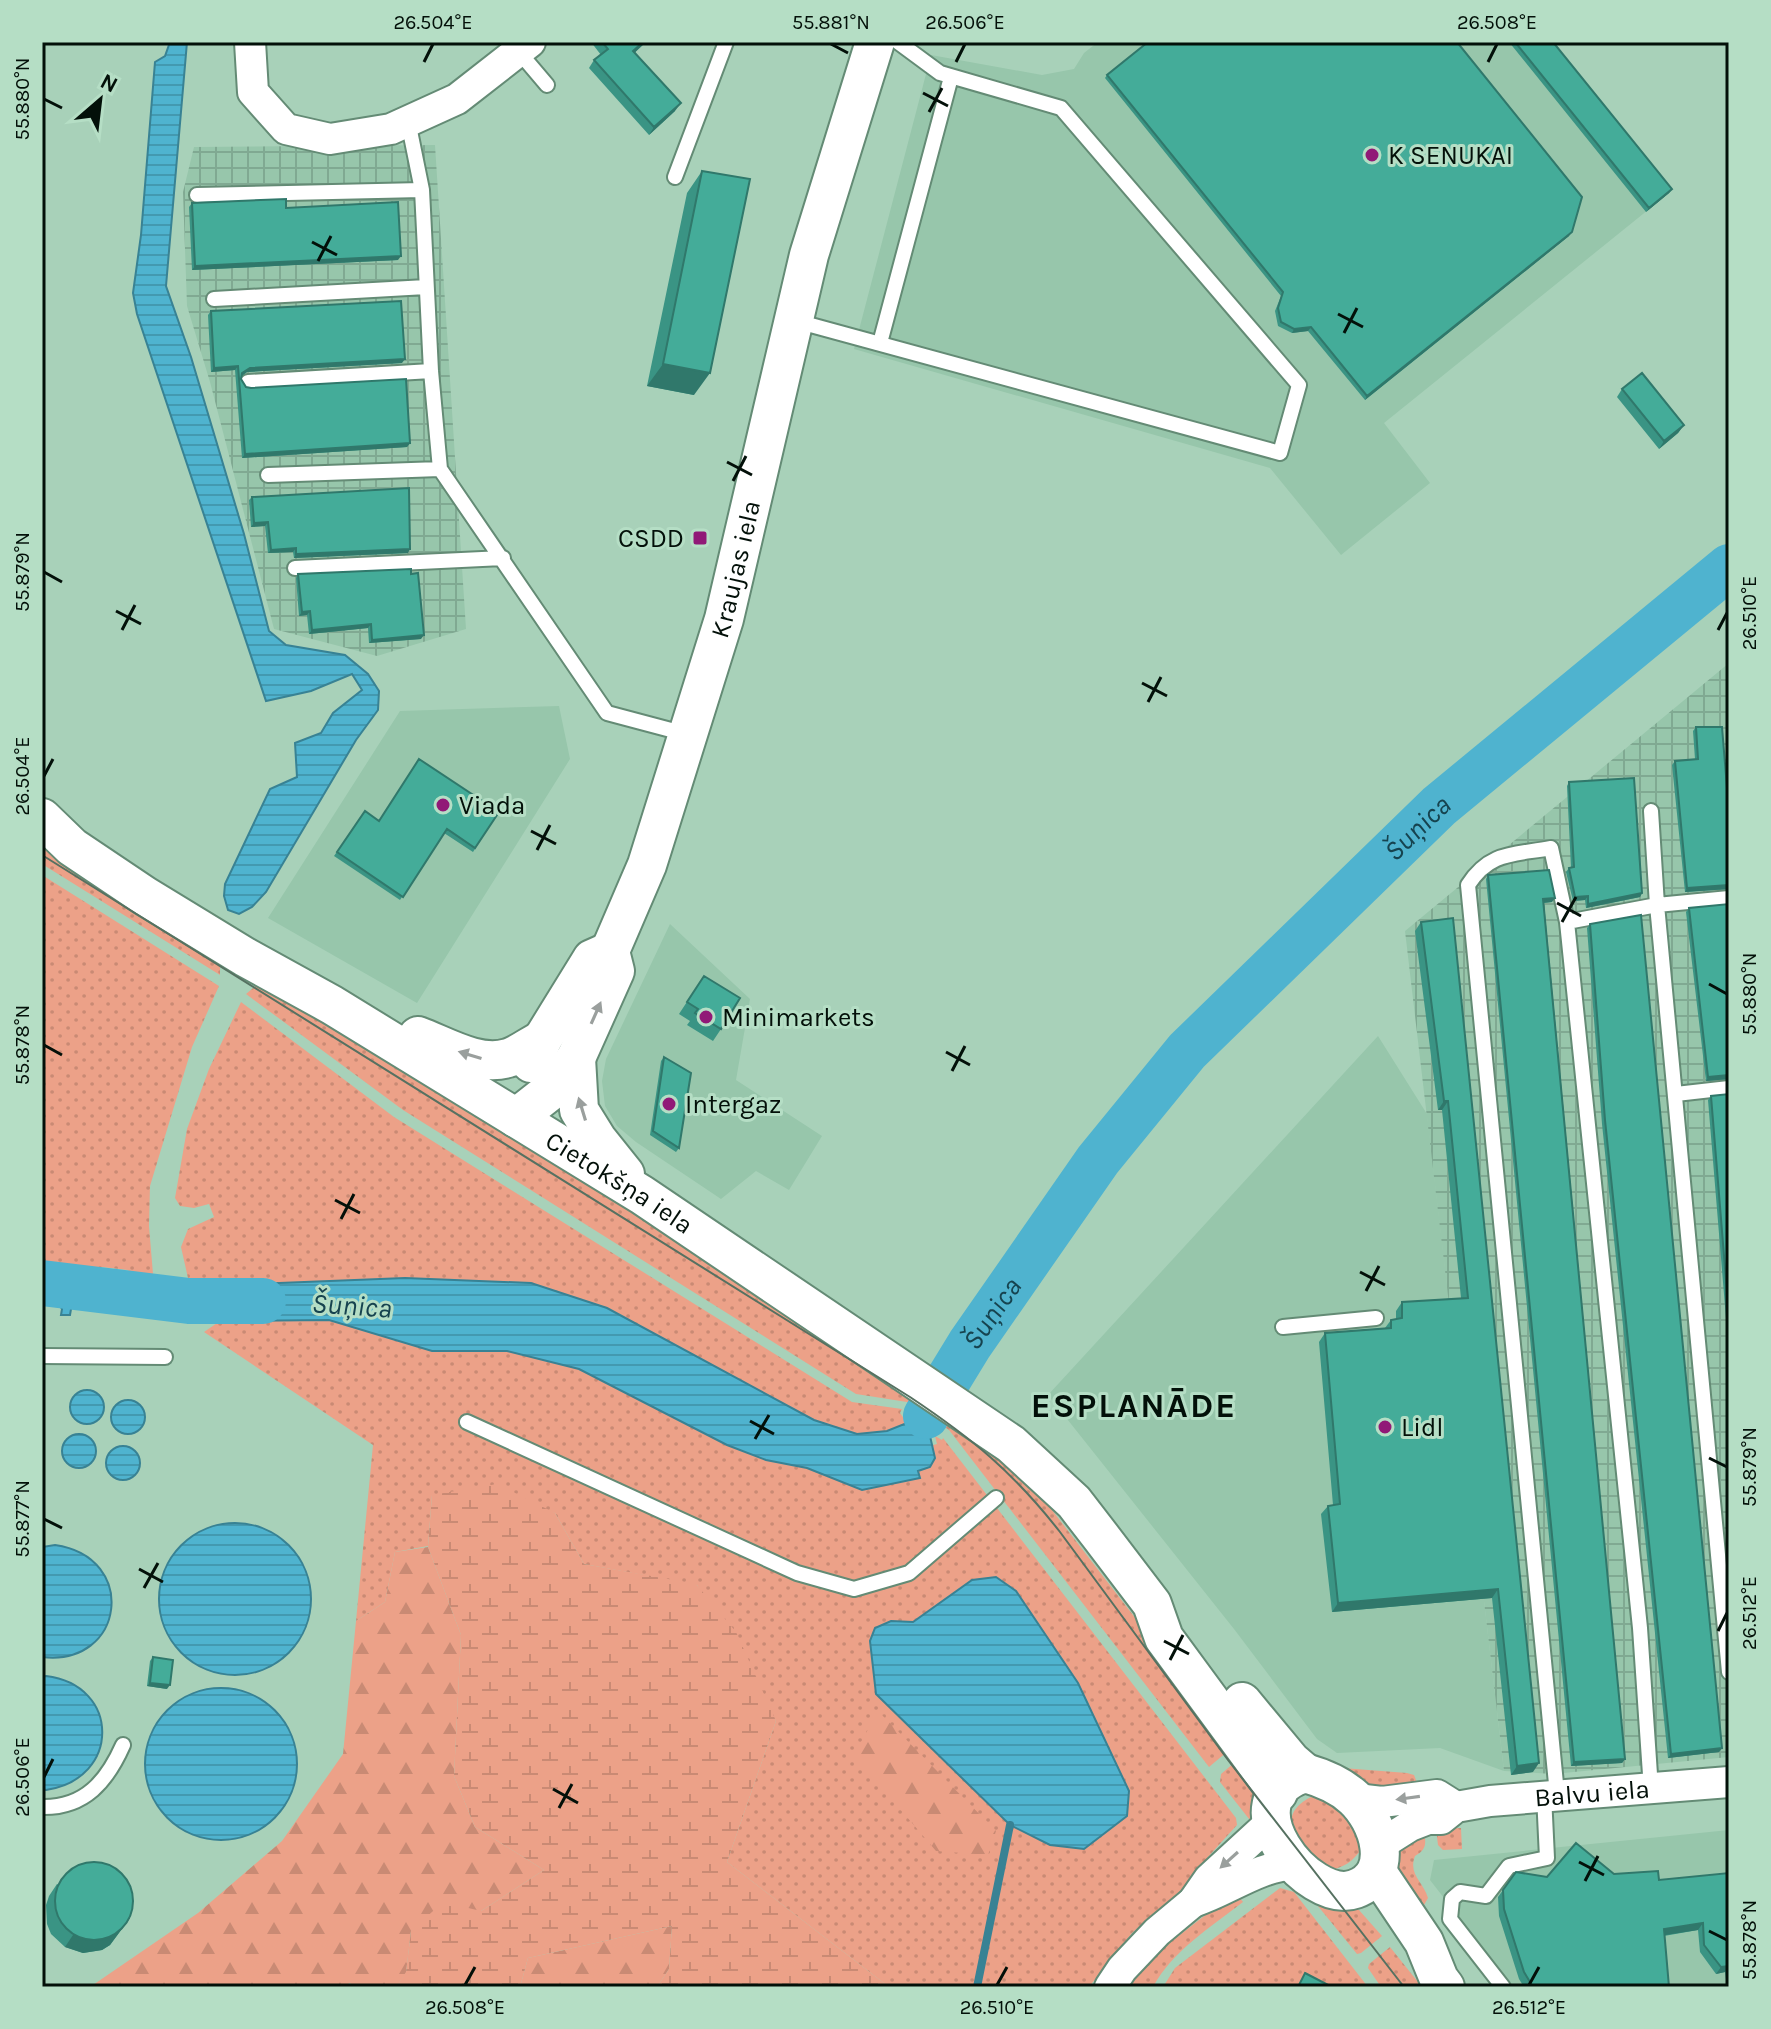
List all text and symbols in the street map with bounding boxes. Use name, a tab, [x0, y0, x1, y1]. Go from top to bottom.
text: 26.504°E	[394, 11, 473, 34]
text: 55.881°N	[792, 11, 870, 34]
text: 26.506°E	[925, 11, 1005, 34]
text: 26.508°E	[1457, 11, 1537, 34]
text: 55.880°N	[11, 57, 34, 141]
north arrow	[60, 60, 140, 140]
text: N	[96, 68, 122, 98]
place label: K SENUKAI	[1388, 140, 1513, 171]
marker: K SENUKAI	[1363, 146, 1381, 164]
street label: Kraujas iela	[704, 497, 767, 642]
place label: CSDD	[618, 523, 684, 554]
marker: CSDD	[691, 529, 709, 547]
text: 55.879°N	[11, 532, 34, 612]
text: 26.510°E	[1738, 576, 1761, 650]
text: 26.504°E	[11, 737, 34, 816]
water label: Šuņica	[1377, 788, 1457, 868]
place label: Viada	[459, 790, 525, 821]
marker: Viada	[434, 796, 452, 814]
text: 55.880°N	[1738, 952, 1761, 1036]
one-way arrow	[589, 1001, 603, 1025]
place label: Minimarkets	[722, 1002, 875, 1033]
text: 55.878°N	[11, 1005, 34, 1085]
marker: Minimarkets	[697, 1008, 715, 1026]
one-way arrow	[457, 1048, 481, 1061]
place label: Intergaz	[685, 1089, 781, 1120]
marker: Intergaz	[660, 1095, 678, 1113]
one-way arrow	[575, 1097, 588, 1121]
street label: Cietokšņa iela	[540, 1125, 699, 1241]
water label: Šuņica	[955, 1271, 1028, 1356]
water label: Šuņica	[311, 1286, 393, 1325]
district label: ESPLANĀDE	[1031, 1386, 1237, 1426]
place label: Lidl	[1401, 1412, 1444, 1443]
marker: Lidl	[1376, 1418, 1394, 1436]
text: 55.879°N	[1738, 1427, 1761, 1507]
text: 55.877°N	[11, 1480, 34, 1558]
text: 26.512°E	[1738, 1576, 1761, 1650]
text: 26.506°E	[11, 1737, 34, 1817]
street label: Balvu iela	[1533, 1773, 1651, 1813]
one-way arrow	[1395, 1792, 1420, 1805]
one-way arrow	[1219, 1850, 1238, 1868]
text: 55.878°N	[1738, 1900, 1761, 1980]
text: 26.508°E	[425, 1996, 505, 2019]
text: 26.510°E	[960, 1996, 1034, 2019]
text: 26.512°E	[1492, 1996, 1566, 2019]

